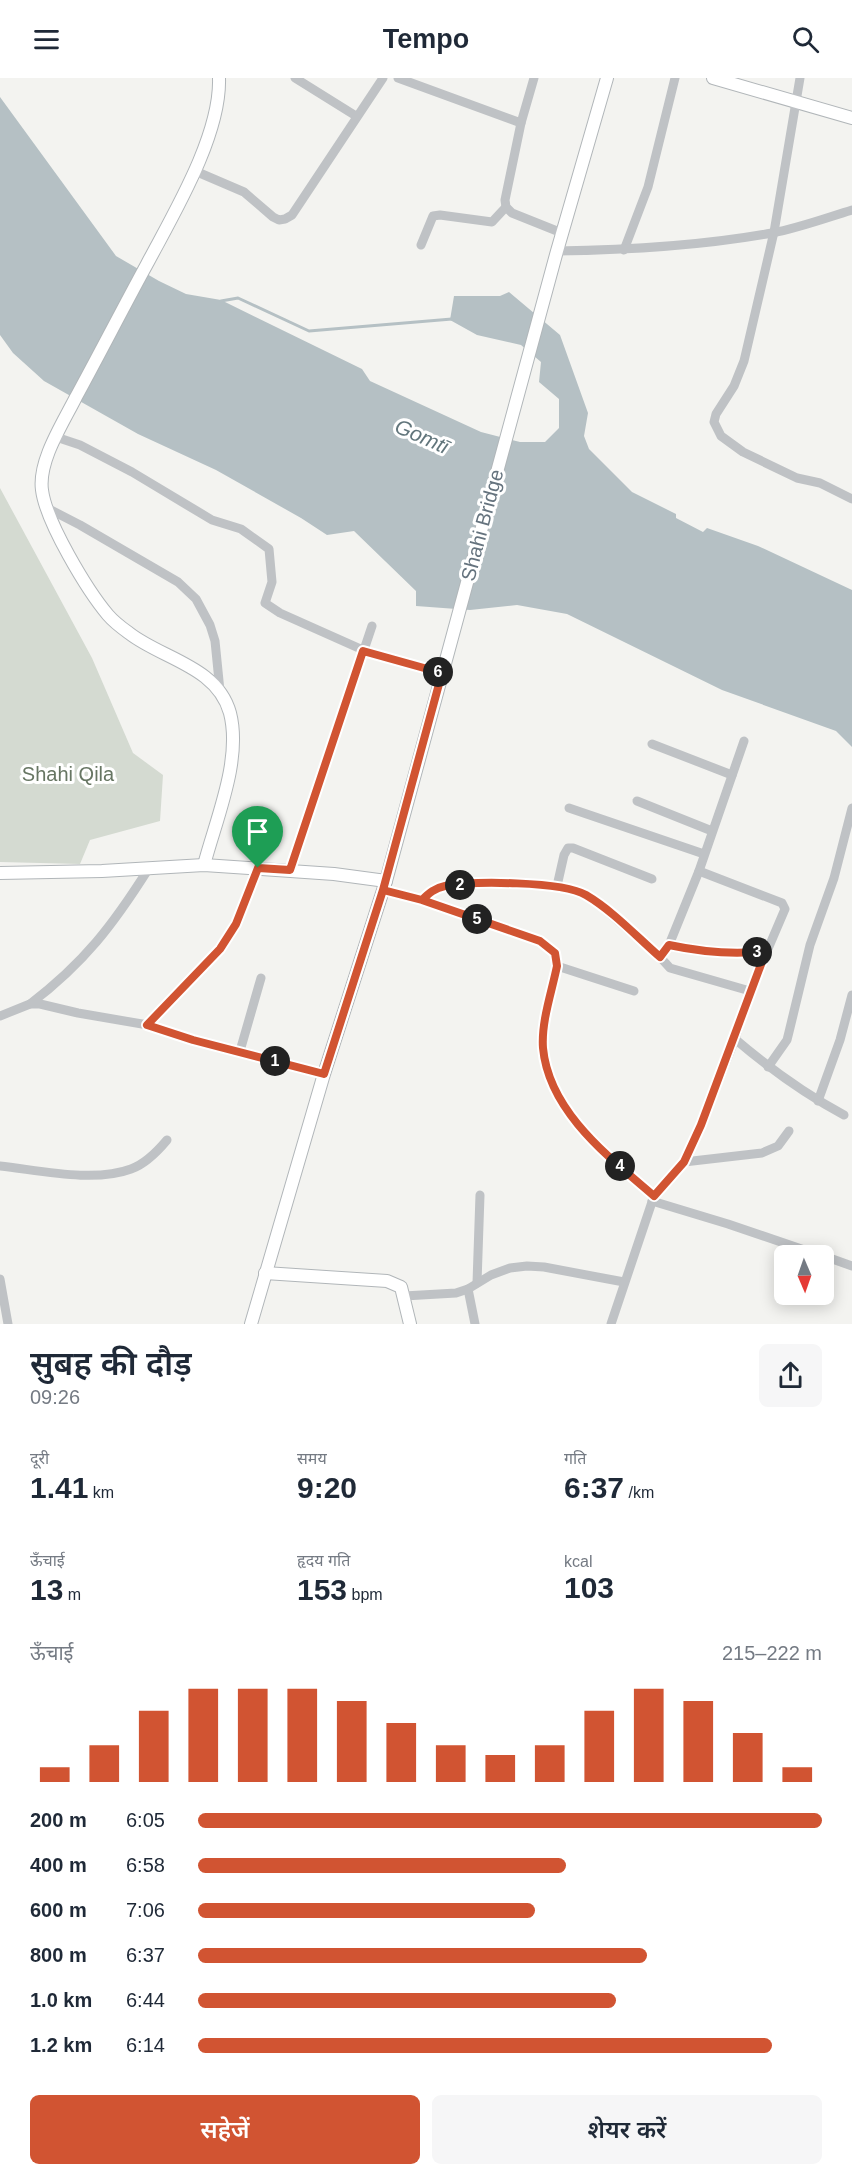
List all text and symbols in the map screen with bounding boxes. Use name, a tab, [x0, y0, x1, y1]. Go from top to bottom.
icon: menu	[30, 23, 63, 56]
icon: search	[789, 23, 822, 56]
text: Tempo	[383, 24, 469, 54]
water label: Gomtī	[392, 414, 454, 459]
street label: Shahi Bridge	[457, 467, 507, 583]
pin: 6	[423, 657, 453, 687]
text: 6	[434, 663, 442, 680]
park label: Shahi Qila	[22, 763, 115, 785]
pin	[232, 806, 283, 868]
icon: arrive	[241, 815, 274, 848]
pin: 2	[445, 870, 475, 900]
text: 2	[456, 876, 464, 893]
pin: 5	[462, 904, 492, 934]
text: 5	[473, 910, 481, 927]
pin: 3	[742, 937, 772, 967]
text: 3	[753, 943, 761, 960]
pin: 1	[260, 1046, 290, 1076]
text: 1	[271, 1052, 279, 1069]
pin: 4	[605, 1151, 635, 1181]
text: 4	[616, 1157, 624, 1174]
north arrow	[774, 1245, 834, 1305]
map controls	[774, 1245, 834, 1305]
button: share	[759, 1344, 822, 1407]
text: सुबह की दौड़	[30, 1345, 192, 1382]
text: 09:26	[30, 1386, 80, 1408]
text: दूरी	[30, 1450, 49, 1467]
text: समय	[297, 1450, 327, 1467]
text: गति	[564, 1450, 586, 1467]
text: 1.41	[30, 1471, 88, 1504]
text: 9:20	[297, 1471, 357, 1504]
text: 6:37	[564, 1471, 624, 1504]
text: km	[88, 1484, 114, 1501]
text: /km	[624, 1484, 654, 1501]
text: ऊँचाई	[30, 1552, 65, 1569]
text: हृदय गति	[297, 1552, 350, 1569]
text: kcal	[564, 1553, 592, 1570]
text: 103	[564, 1571, 614, 1604]
text: 13	[30, 1573, 63, 1606]
text: 153	[297, 1573, 347, 1606]
text: m	[63, 1586, 81, 1603]
text: bpm	[347, 1586, 383, 1603]
text: ऊँचाई	[30, 1642, 73, 1664]
text: 215–222 m	[722, 1642, 822, 1664]
text: 200 m	[30, 1809, 87, 1831]
text: 6:05	[126, 1809, 165, 1831]
text: 400 m	[30, 1854, 87, 1876]
text: 6:58	[126, 1854, 165, 1876]
text: 600 m	[30, 1899, 87, 1921]
text: 7:06	[126, 1899, 165, 1921]
text: 800 m	[30, 1944, 87, 1966]
text: 6:37	[126, 1944, 165, 1966]
text: 1.0 km	[30, 1989, 92, 2011]
text: 6:44	[126, 1989, 165, 2011]
text: 1.2 km	[30, 2034, 92, 2056]
text: 6:14	[126, 2034, 165, 2056]
button: सहेजें	[30, 2095, 420, 2164]
button: शेयर करें	[432, 2095, 822, 2164]

